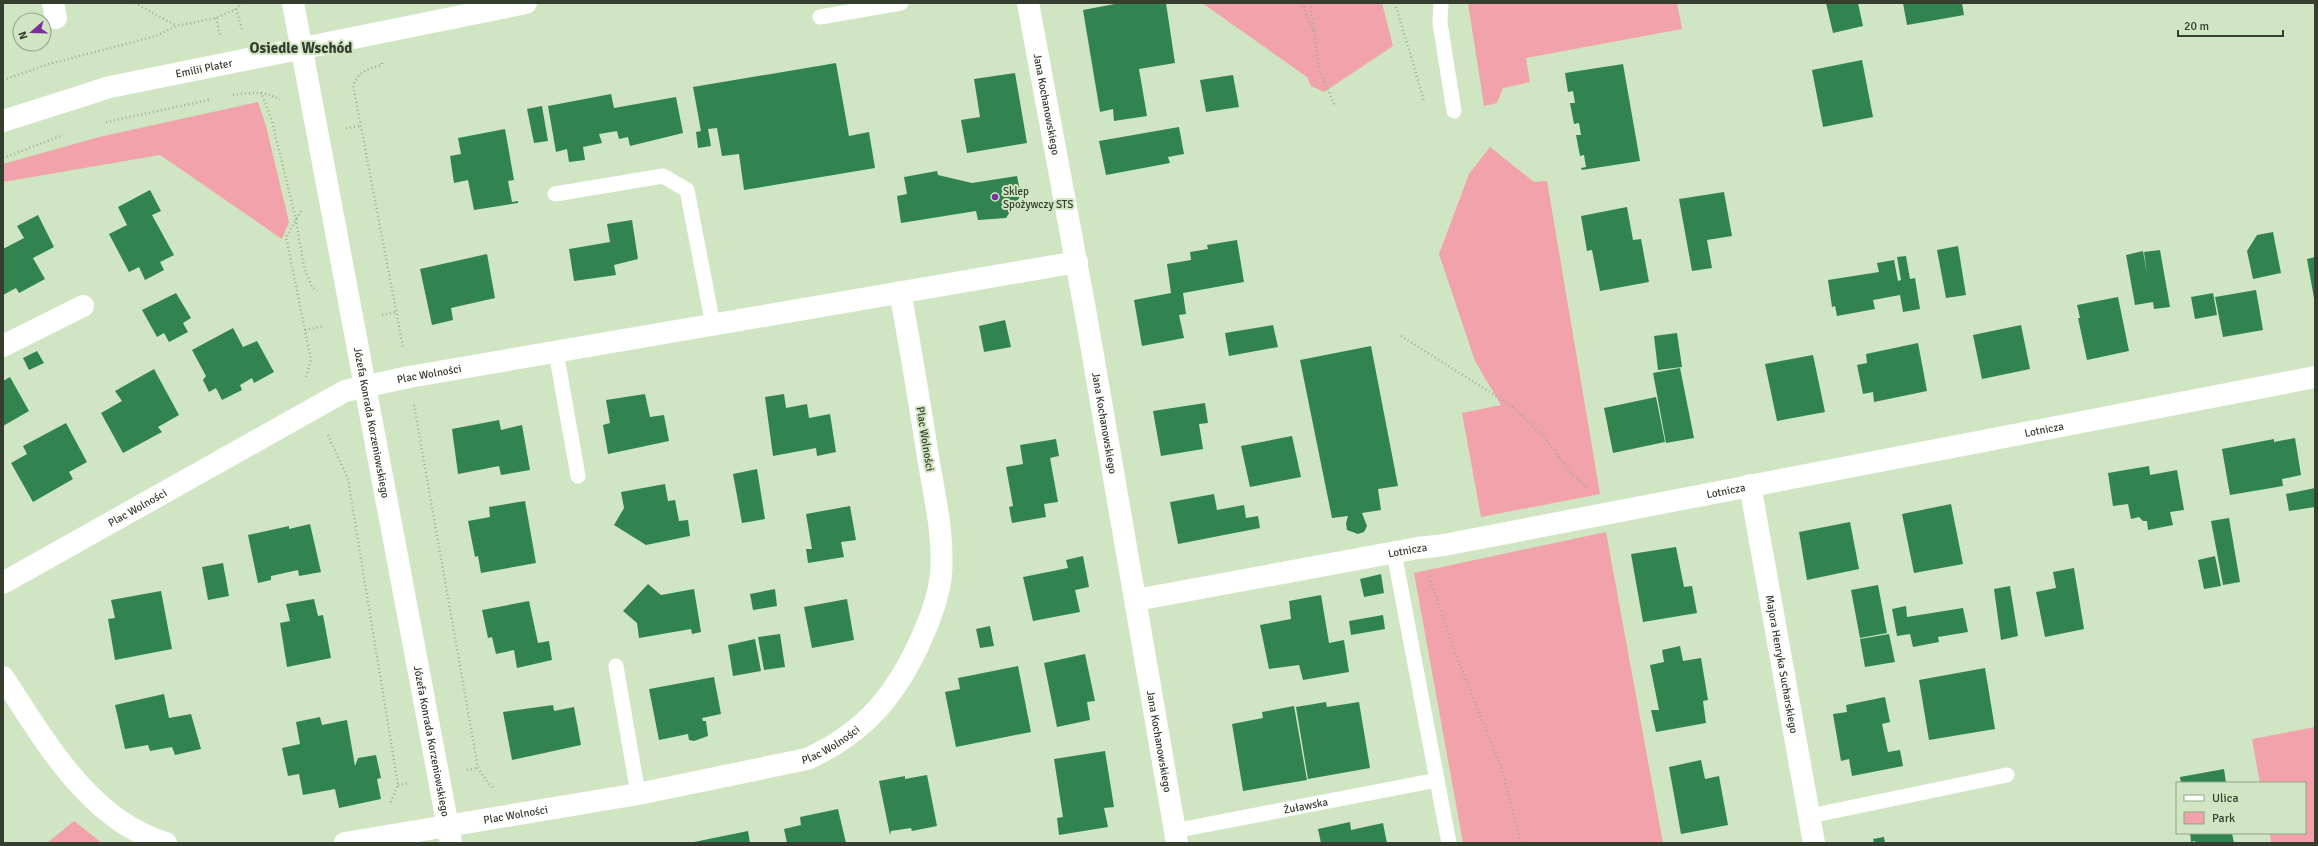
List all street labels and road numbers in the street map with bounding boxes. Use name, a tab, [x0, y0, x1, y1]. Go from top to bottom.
street label: Jana Kochanowskiego	[1031, 52, 1063, 156]
street label: Emilii Plater	[174, 56, 233, 80]
street label: Józefa Konrada Korzeniowskiego	[351, 346, 393, 499]
street label: Plac Wolności	[395, 362, 462, 386]
street label: Jana Kochanowskiego	[1089, 371, 1120, 475]
street label: Plac Wolności	[913, 406, 937, 472]
street label: Lotnicza	[2023, 419, 2065, 439]
street label: Lotnicza	[1705, 480, 1747, 501]
street label: Plac Wolności	[106, 486, 169, 529]
street label: Lotnicza	[1387, 540, 1428, 560]
street label: Majora Henryka Sucharskiego	[1763, 594, 1801, 735]
street label: Józefa Konrada Korzeniowskiego	[411, 664, 452, 818]
street label: Jana Kochanowskiego	[1144, 689, 1175, 794]
street label: Plac Wolności	[800, 723, 862, 766]
street label: Żuławska	[1282, 795, 1329, 816]
street label: Plac Wolności	[482, 803, 549, 826]

